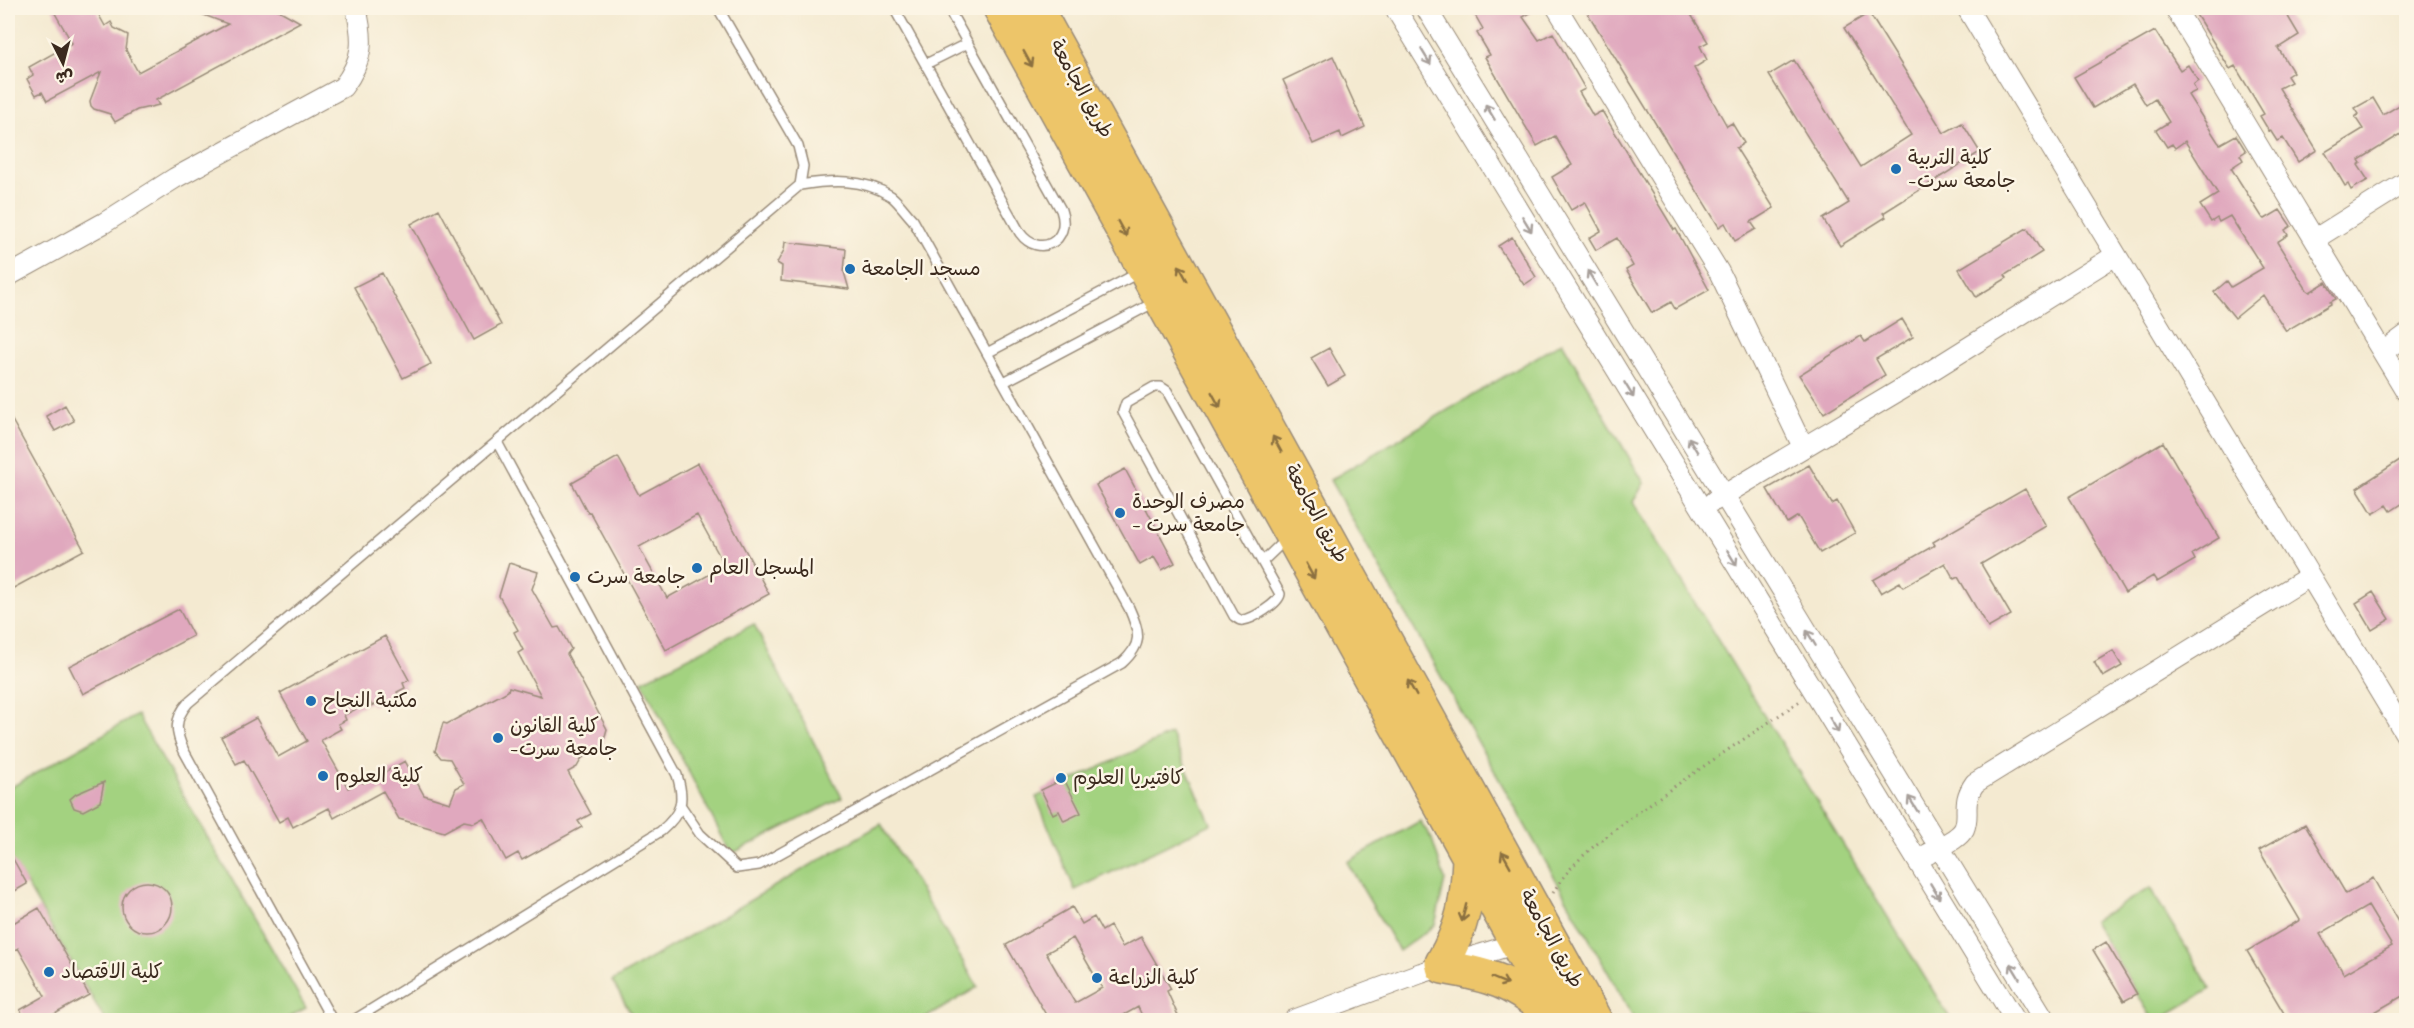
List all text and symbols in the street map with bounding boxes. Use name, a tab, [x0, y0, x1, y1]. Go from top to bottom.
north arrow	[33, 33, 93, 93]
street label: طريق الجامعة	[1043, 35, 1119, 143]
one-way arrow	[1420, 48, 1432, 65]
one-way arrow	[1022, 50, 1034, 67]
text: ش	[55, 65, 74, 88]
one-way arrow	[1484, 104, 1496, 121]
place label: كلية التربية -جامعة سرت	[1908, 145, 2016, 195]
marker: كلية التربية -جامعة سرت	[1889, 162, 1903, 176]
one-way arrow	[1522, 215, 1534, 232]
one-way arrow	[1117, 221, 1129, 238]
place label: مسجد الجامعة	[862, 256, 981, 283]
marker: مسجد الجامعة	[843, 262, 857, 276]
one-way arrow	[1177, 265, 1188, 283]
one-way arrow	[1585, 270, 1598, 287]
one-way arrow	[1623, 381, 1635, 398]
one-way arrow	[1210, 391, 1222, 408]
one-way arrow	[1271, 436, 1283, 453]
one-way arrow	[1687, 437, 1699, 454]
street label: طريق الجامعة	[1278, 460, 1354, 568]
place label: مصرف الوحدة - جامعة سرت	[1132, 489, 1245, 539]
marker: مصرف الوحدة - جامعة سرت	[1113, 506, 1127, 520]
one-way arrow	[1726, 549, 1738, 566]
place label: المسجل العام	[709, 555, 814, 583]
marker: المسجل العام	[690, 561, 704, 575]
one-way arrow	[1304, 562, 1316, 579]
place label: جامعة سرت	[587, 564, 686, 591]
marker: جامعة سرت	[568, 570, 582, 584]
one-way arrow	[1805, 630, 1817, 647]
one-way arrow	[1406, 680, 1418, 697]
place label: مكتبة النجاح	[323, 688, 417, 715]
marker: مكتبة النجاح	[304, 694, 318, 708]
place label: كلية القانون -جامعة سرت	[510, 713, 618, 763]
one-way arrow	[1828, 716, 1840, 733]
marker: كلية القانون -جامعة سرت	[491, 731, 505, 745]
place label: كلية العلوم	[335, 763, 423, 790]
place label: كافتيريا العلوم	[1073, 765, 1184, 792]
marker: كلية العلوم	[316, 769, 330, 783]
marker: كافتيريا العلوم	[1054, 771, 1068, 785]
one-way arrow	[1906, 796, 1918, 813]
one-way arrow	[1500, 851, 1512, 868]
one-way arrow	[1930, 882, 1942, 899]
street label: طريق الجامعة	[1513, 885, 1589, 993]
one-way arrow	[1457, 903, 1469, 922]
place label: كلية الاقتصاد	[61, 959, 163, 986]
one-way arrow	[2008, 963, 2020, 980]
marker: كلية الاقتصاد	[42, 965, 56, 979]
place label: كلية الزراعة	[1109, 965, 1199, 992]
marker: كلية الزراعة	[1090, 971, 1104, 985]
one-way arrow	[1491, 976, 1509, 987]

